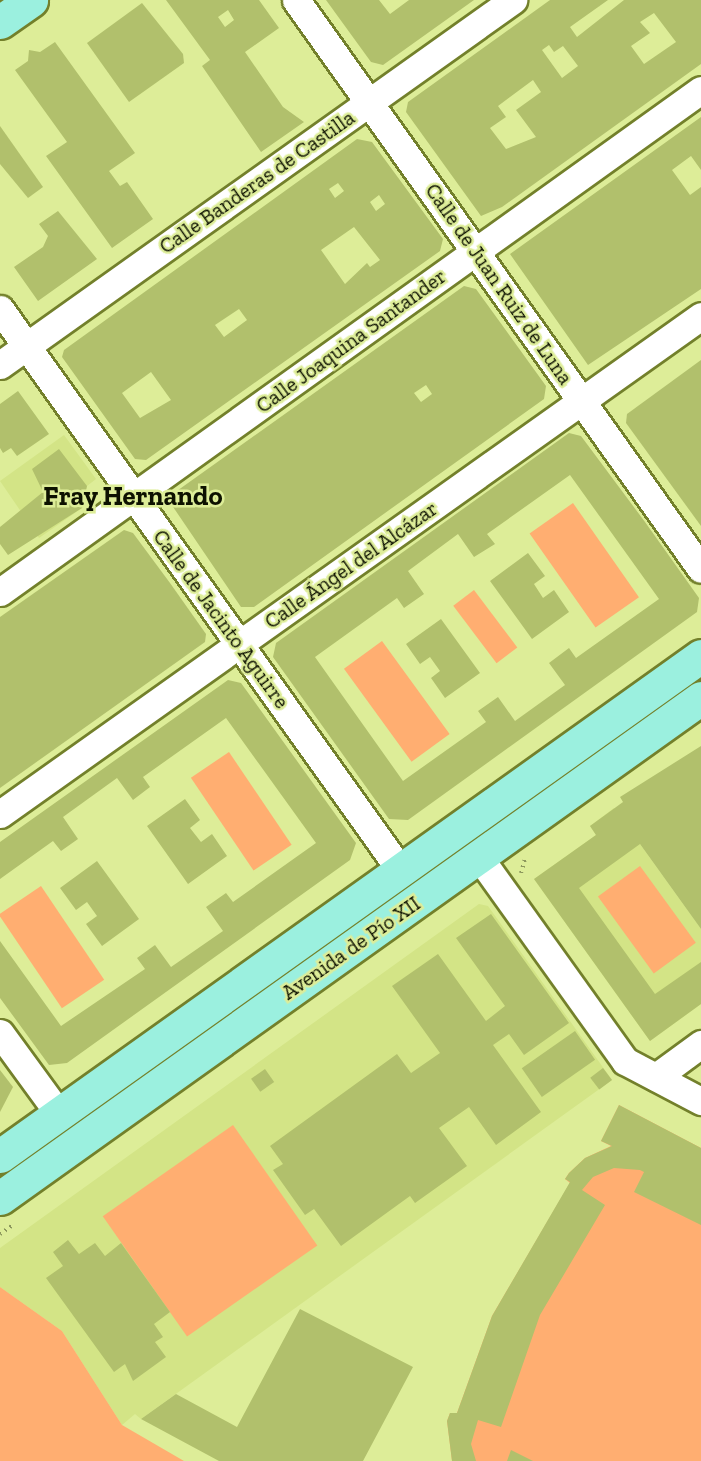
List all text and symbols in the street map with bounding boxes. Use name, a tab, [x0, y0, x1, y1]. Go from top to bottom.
street label: Calle Banderas de Castilla	[154, 105, 360, 259]
street label: Calle de Juan Ruiz de Luna	[420, 178, 578, 390]
street label: Calle Joaquina Santander	[251, 264, 451, 418]
district label: Fray Hernando	[43, 481, 223, 513]
street label: Calle Ángel del Alcázar	[259, 495, 443, 635]
street label: Calle de Jacinto Aguirre	[147, 524, 295, 714]
street label: Avenida de Pío XII	[277, 891, 425, 1005]

